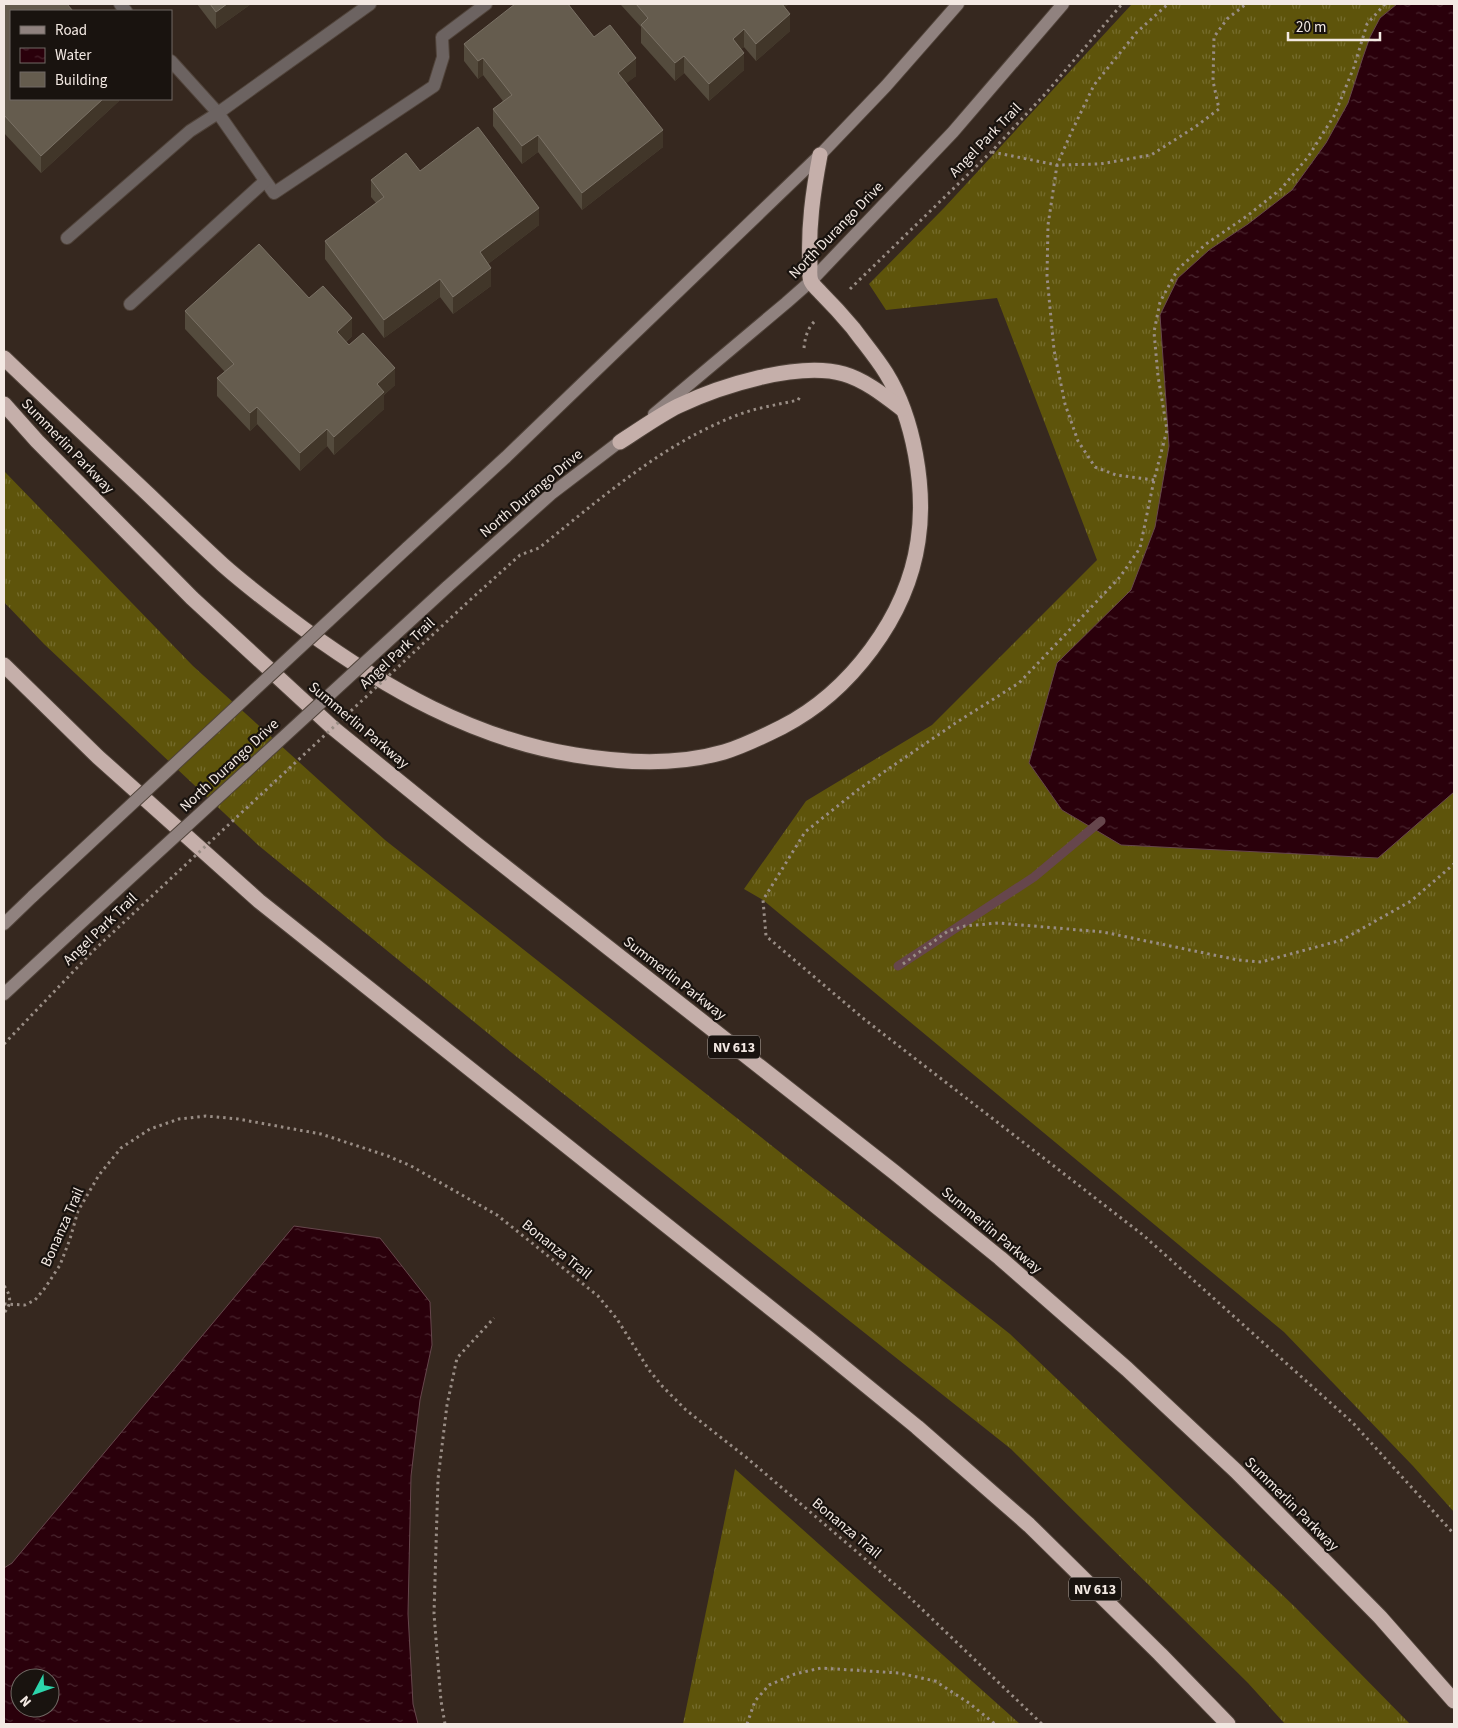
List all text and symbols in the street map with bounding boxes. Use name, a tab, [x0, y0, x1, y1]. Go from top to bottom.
legend	[10, 10, 172, 100]
scale bar	[1288, 10, 1380, 42]
text: 20 m	[1296, 17, 1326, 38]
text: Road	[55, 20, 87, 41]
text: Water	[55, 45, 92, 66]
text: Building	[55, 70, 108, 91]
street label: Angel Park Trail	[944, 98, 1026, 182]
street label: North Durango Drive	[784, 177, 888, 284]
street label: Summerlin Parkway	[16, 394, 119, 499]
street label: North Durango Drive	[475, 444, 587, 543]
street label: Angel Park Trail	[355, 613, 440, 694]
street label: Summerlin Parkway	[304, 677, 414, 774]
street label: North Durango Drive	[175, 714, 283, 817]
street label: Angel Park Trail	[58, 888, 142, 970]
street label: Summerlin Parkway	[619, 931, 731, 1025]
road number: NV 613	[708, 1036, 760, 1058]
street label: Summerlin Parkway	[937, 1182, 1047, 1279]
street label: Bonanza Trail	[36, 1184, 89, 1270]
street label: Bonanza Trail	[517, 1215, 596, 1284]
street label: Summerlin Parkway	[1240, 1453, 1343, 1556]
street label: Bonanza Trail	[807, 1493, 886, 1564]
road number: NV 613	[1069, 1578, 1121, 1600]
north arrow	[10, 1668, 60, 1718]
text: N	[15, 1691, 37, 1711]

